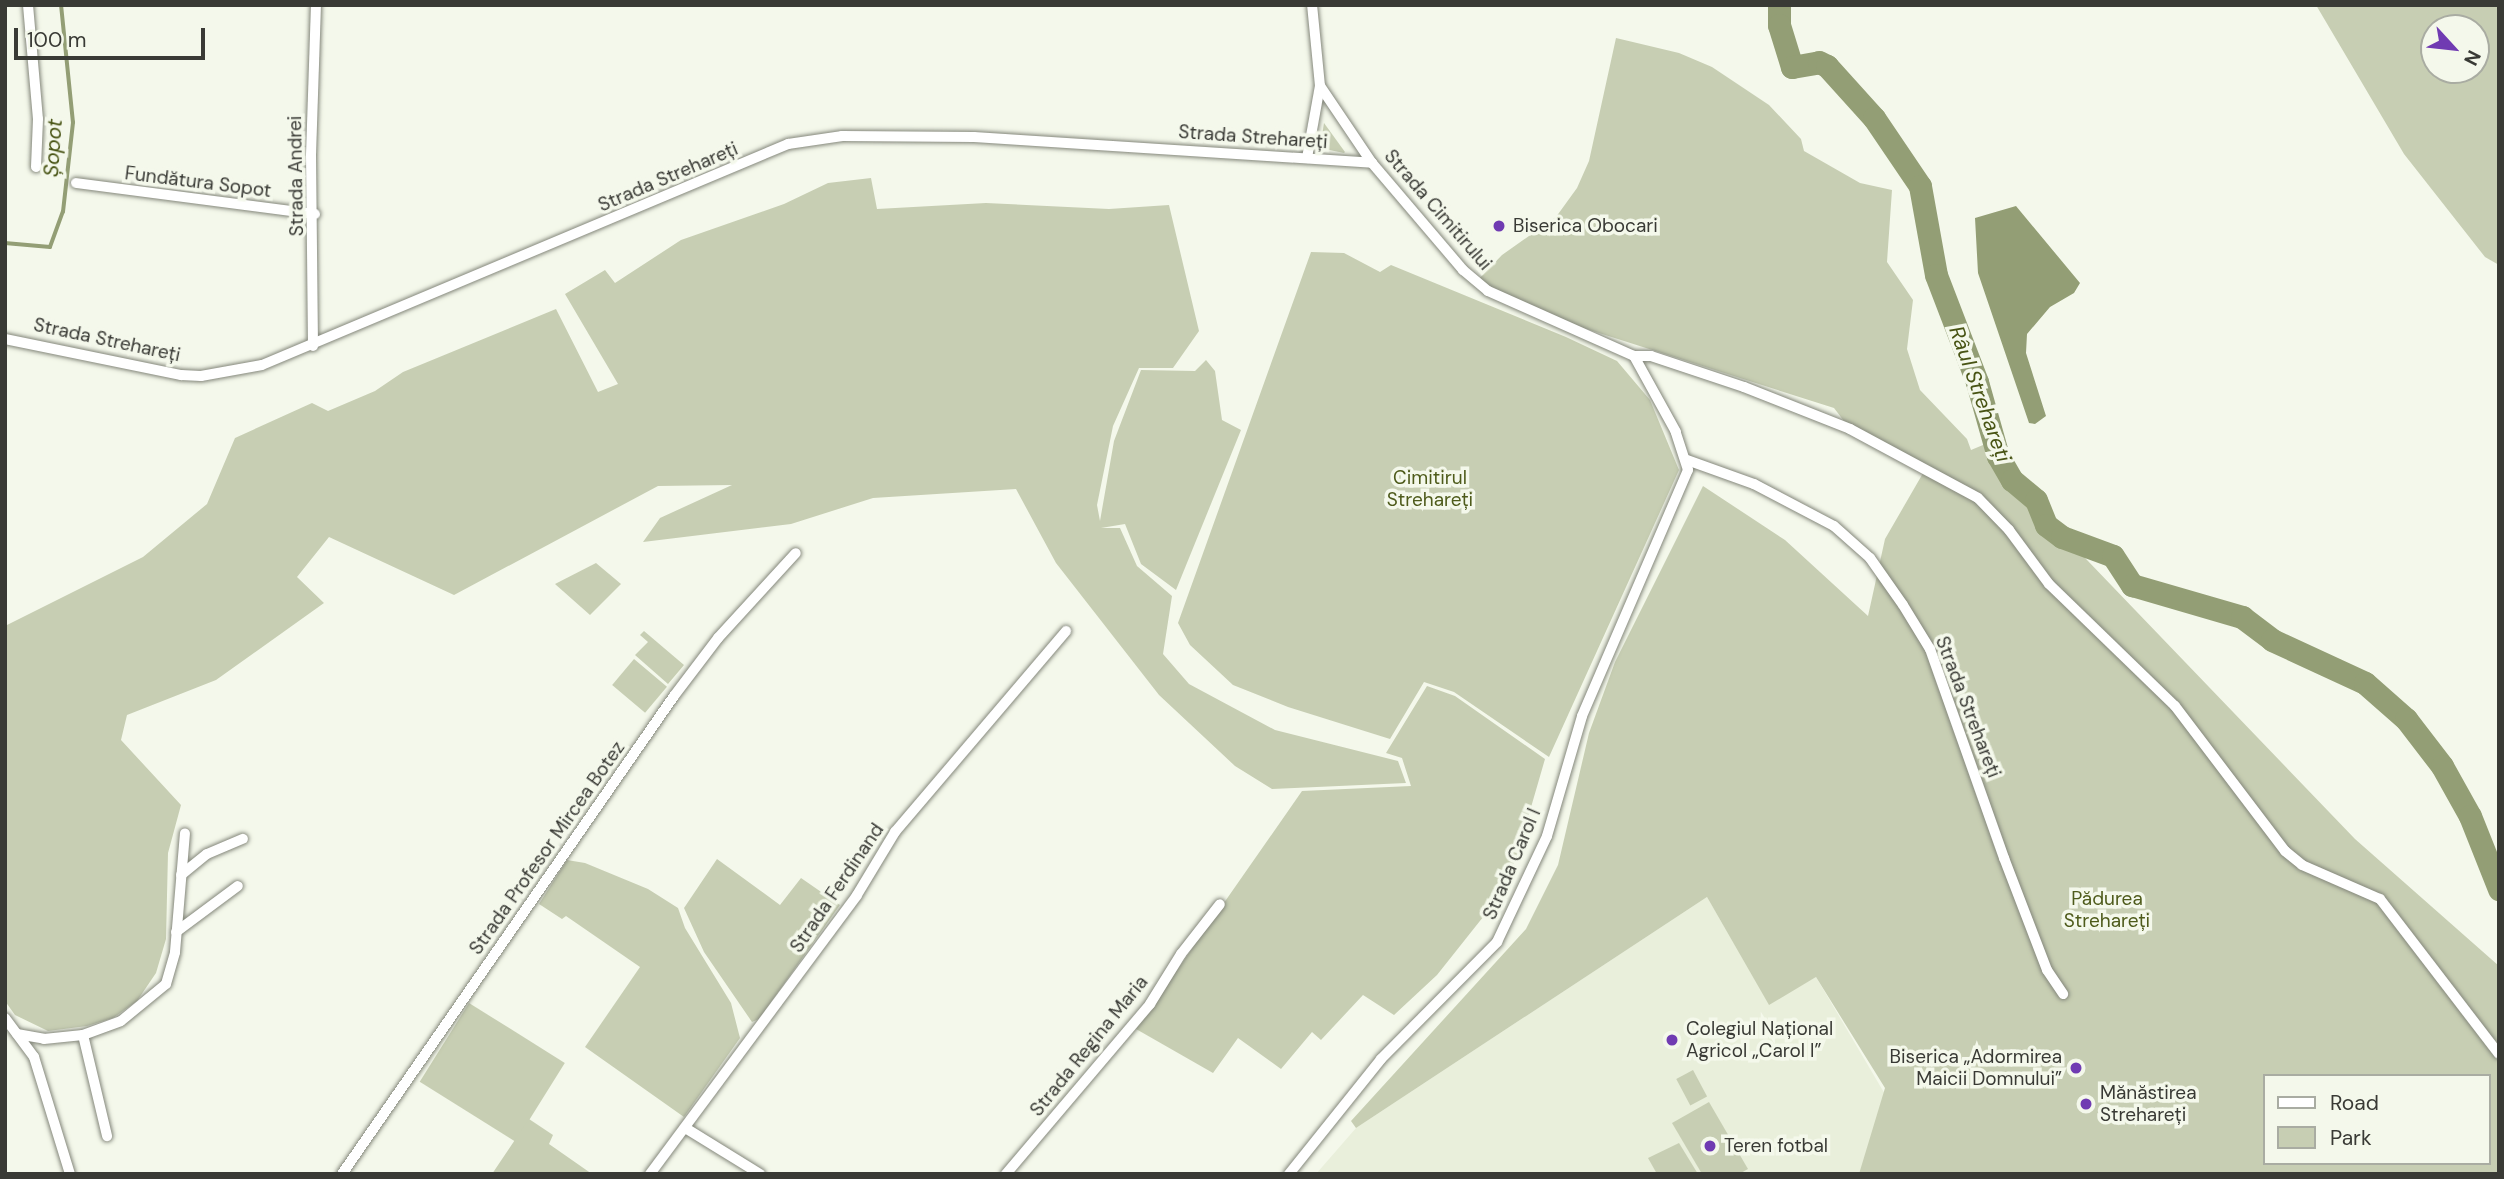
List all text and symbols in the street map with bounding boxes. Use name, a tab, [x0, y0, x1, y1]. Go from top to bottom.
scale bar	[18, 14, 208, 58]
north arrow	[2420, 14, 2490, 84]
text: 100 m	[27, 26, 87, 54]
text: N	[2458, 46, 2487, 70]
street label: Strada Andrei	[284, 116, 308, 236]
water label: Șopot	[38, 118, 68, 178]
street label: Strada Strehareți	[1178, 120, 1328, 154]
street label: Strada Strehareți	[595, 137, 741, 217]
street label: Strada Cimitirului	[1379, 145, 1497, 275]
street label: Fundătura Sopot	[124, 162, 272, 202]
place label: Biserica Obocari	[1513, 215, 1658, 237]
marker: Biserica Obocari	[1491, 218, 1507, 234]
street label: Strada Strehareți	[32, 313, 182, 367]
water label: Râul Strehareți	[1944, 323, 2016, 465]
park label: Cimitirul Strehareți	[1387, 467, 1473, 511]
street label: Strada Strehareți	[1931, 633, 2005, 781]
street label: Strada Profesor Mircea Botez	[464, 737, 630, 959]
street label: Strada Carol I	[1478, 805, 1546, 923]
street label: Strada Ferdinand	[785, 819, 889, 957]
park label: Pădurea Strehareți	[2064, 888, 2150, 932]
street label: Strada Regina Maria	[1025, 971, 1153, 1121]
place label: Colegiul Național Agricol „Carol I”	[1686, 1018, 1833, 1062]
marker: Colegiul Național Agricol „Carol I”	[1664, 1032, 1680, 1048]
place label: Biserica „Adormirea Maicii Domnului”	[1890, 1046, 2062, 1090]
marker: Biserica „Adormirea Maicii Domnului”	[2068, 1060, 2084, 1076]
legend	[2262, 1074, 2490, 1165]
place label: Mănăstirea Strehareți	[2100, 1082, 2196, 1126]
text: Road	[2330, 1089, 2379, 1117]
marker: Mănăstirea Strehareți	[2078, 1096, 2094, 1112]
text: Park	[2330, 1124, 2371, 1152]
place label: Teren fotbal	[1724, 1135, 1828, 1157]
marker: Teren fotbal	[1702, 1138, 1718, 1154]

